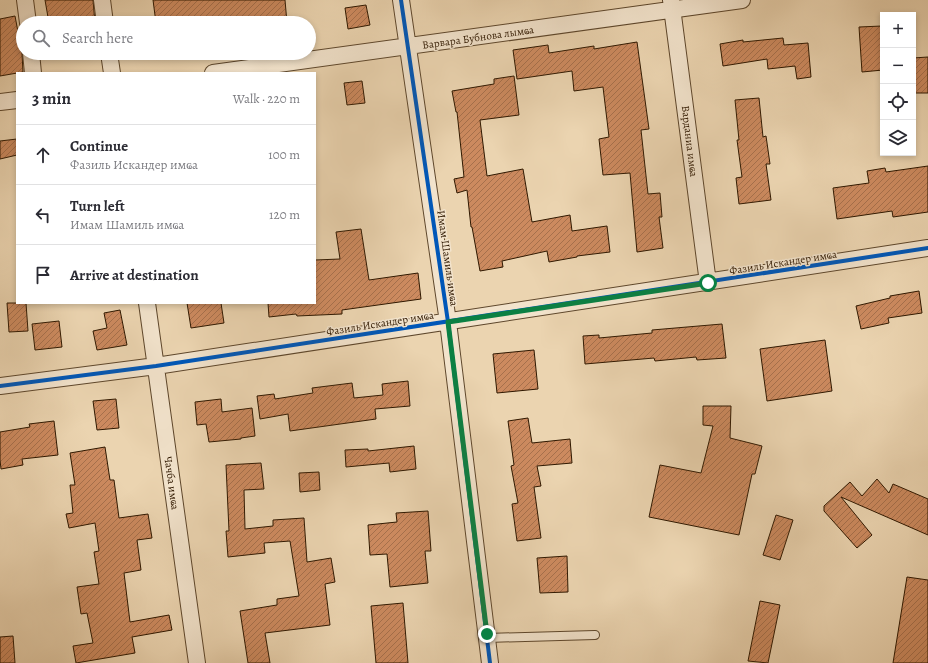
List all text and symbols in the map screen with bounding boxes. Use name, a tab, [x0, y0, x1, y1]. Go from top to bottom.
map controls	[880, 12, 916, 156]
button: +	[880, 12, 916, 48]
search box	[16, 16, 316, 60]
street label: Варвара Бубнова лымҩа	[421, 22, 536, 53]
icon: search	[30, 27, 52, 49]
text: Search here	[62, 28, 133, 48]
button: −	[880, 48, 916, 84]
button: locate	[880, 84, 916, 120]
text: 3 min	[32, 87, 71, 110]
text: Walk · 220 m	[233, 90, 300, 107]
street label: Варданиа имҩа	[678, 105, 701, 179]
button: layers	[880, 120, 916, 156]
text: Continue	[70, 136, 128, 156]
icon: ahead	[32, 144, 54, 166]
text: 100 m	[268, 146, 300, 163]
text: Фазиль Искандер имҩа	[70, 156, 198, 173]
text: Turn left	[70, 196, 125, 216]
icon: left	[32, 204, 54, 226]
text: 120 m	[269, 206, 300, 223]
street label: Имам Шамиль имҩа	[433, 209, 462, 308]
text: Имам Шамиль имҩа	[70, 216, 184, 233]
street label: Фазиль Искандер имҩа	[728, 246, 839, 278]
icon: arrive	[32, 264, 54, 286]
text: Arrive at destination	[70, 265, 199, 285]
route start	[699, 274, 717, 292]
street label: Фазиль Искандер имҩа	[325, 307, 436, 339]
street label: Чачба имҩа	[160, 456, 183, 512]
route end	[478, 625, 496, 643]

